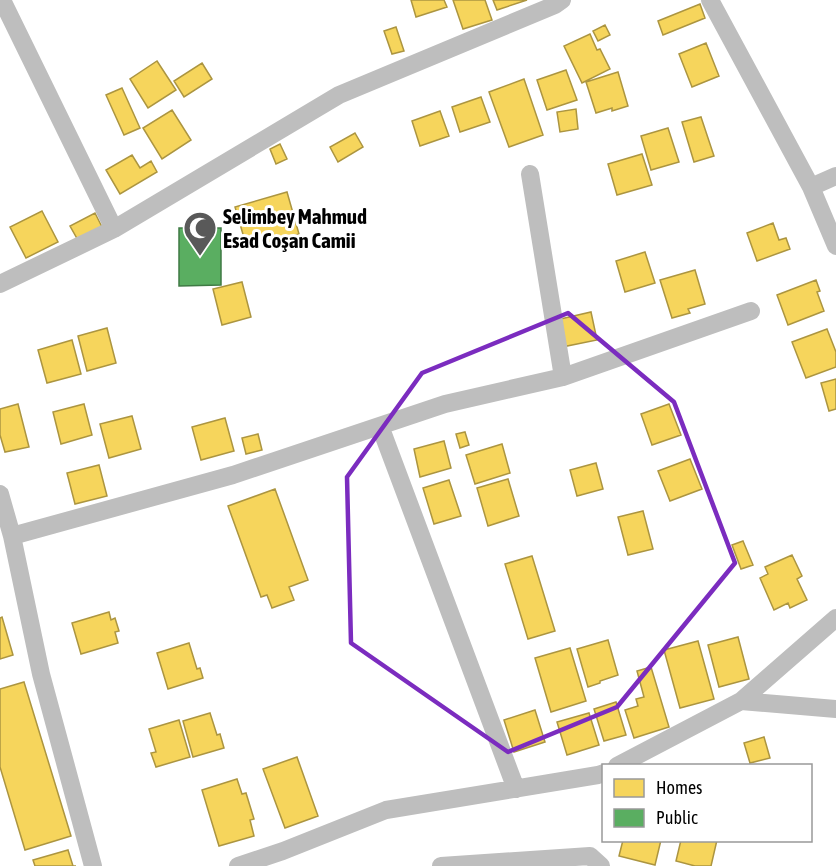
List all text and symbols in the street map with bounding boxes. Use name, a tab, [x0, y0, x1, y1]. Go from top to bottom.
place label: Selimbey Mahmud Esad Coşan Camii	[223, 204, 367, 252]
mosque icon: Selimbey Mahmud Esad Coşan Camii	[182, 210, 218, 257]
legend	[602, 764, 812, 842]
text: Homes	[656, 777, 702, 798]
text: Public	[656, 807, 698, 828]

